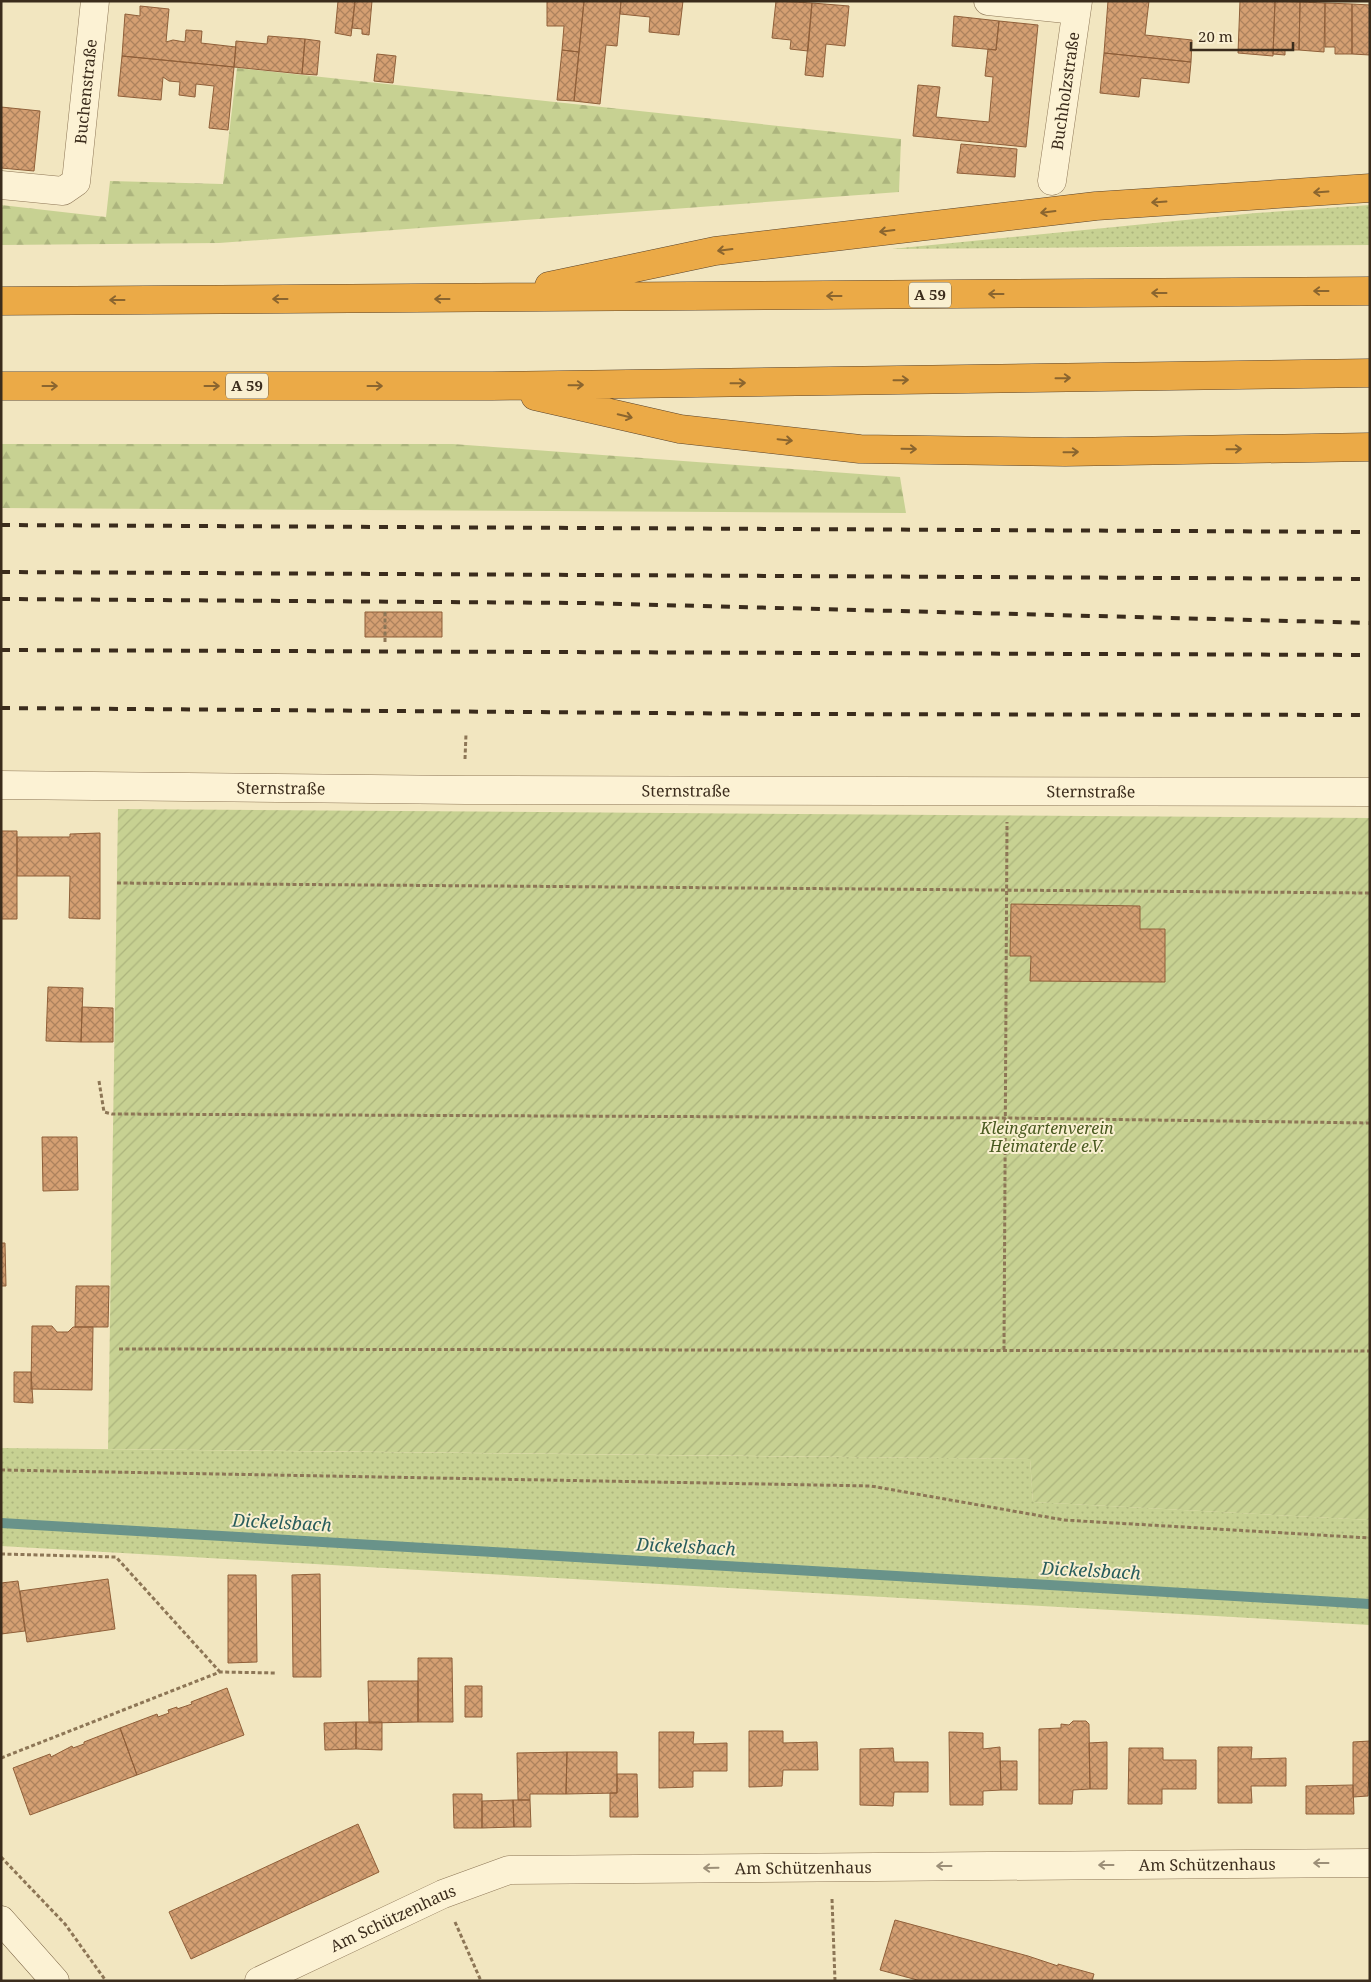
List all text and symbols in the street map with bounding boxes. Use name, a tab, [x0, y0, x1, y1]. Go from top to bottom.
scale bar	[1191, 20, 1294, 52]
text: 20 m	[1198, 26, 1233, 46]
street label: Buchholzstraße	[1046, 30, 1084, 152]
street label: Buchenstraße	[69, 38, 102, 145]
one-way arrow	[1313, 187, 1329, 196]
one-way arrow	[1151, 198, 1167, 207]
one-way arrow	[1040, 207, 1056, 217]
one-way arrow	[879, 226, 895, 236]
one-way arrow	[717, 245, 733, 255]
road number: A 59	[909, 282, 951, 308]
one-way arrow	[1313, 287, 1329, 296]
one-way arrow	[1151, 288, 1167, 298]
one-way arrow	[988, 289, 1004, 299]
one-way arrow	[826, 291, 842, 301]
one-way arrow	[435, 294, 451, 304]
one-way arrow	[110, 295, 126, 305]
one-way arrow	[272, 295, 288, 304]
one-way arrow	[1054, 373, 1071, 383]
road number: A 59	[226, 374, 268, 398]
one-way arrow	[892, 375, 908, 385]
one-way arrow	[730, 378, 746, 387]
one-way arrow	[567, 380, 583, 390]
one-way arrow	[42, 381, 58, 391]
one-way arrow	[204, 381, 220, 391]
one-way arrow	[366, 381, 383, 391]
one-way arrow	[616, 412, 632, 422]
one-way arrow	[777, 436, 793, 445]
one-way arrow	[900, 445, 916, 454]
one-way arrow	[1225, 445, 1241, 454]
one-way arrow	[1062, 447, 1079, 457]
street label: Sternstraße	[236, 777, 326, 799]
street label: Sternstraße	[642, 779, 730, 802]
street label: Sternstraße	[1047, 780, 1135, 802]
park label: Kleingartenverein Heimaterde e.V.	[979, 1117, 1114, 1157]
water label: Dickelsbach	[231, 1507, 333, 1537]
water label: Dickelsbach	[635, 1531, 737, 1561]
water label: Dickelsbach	[1040, 1555, 1142, 1585]
street label: Am Schützenhaus	[1139, 1853, 1276, 1876]
street label: Am Schützenhaus	[735, 1856, 872, 1879]
one-way arrow	[1313, 1858, 1330, 1868]
one-way arrow	[1098, 1860, 1114, 1870]
one-way arrow	[936, 1861, 952, 1871]
one-way arrow	[703, 1863, 720, 1873]
street label: Am Schützenhaus	[326, 1879, 459, 1957]

